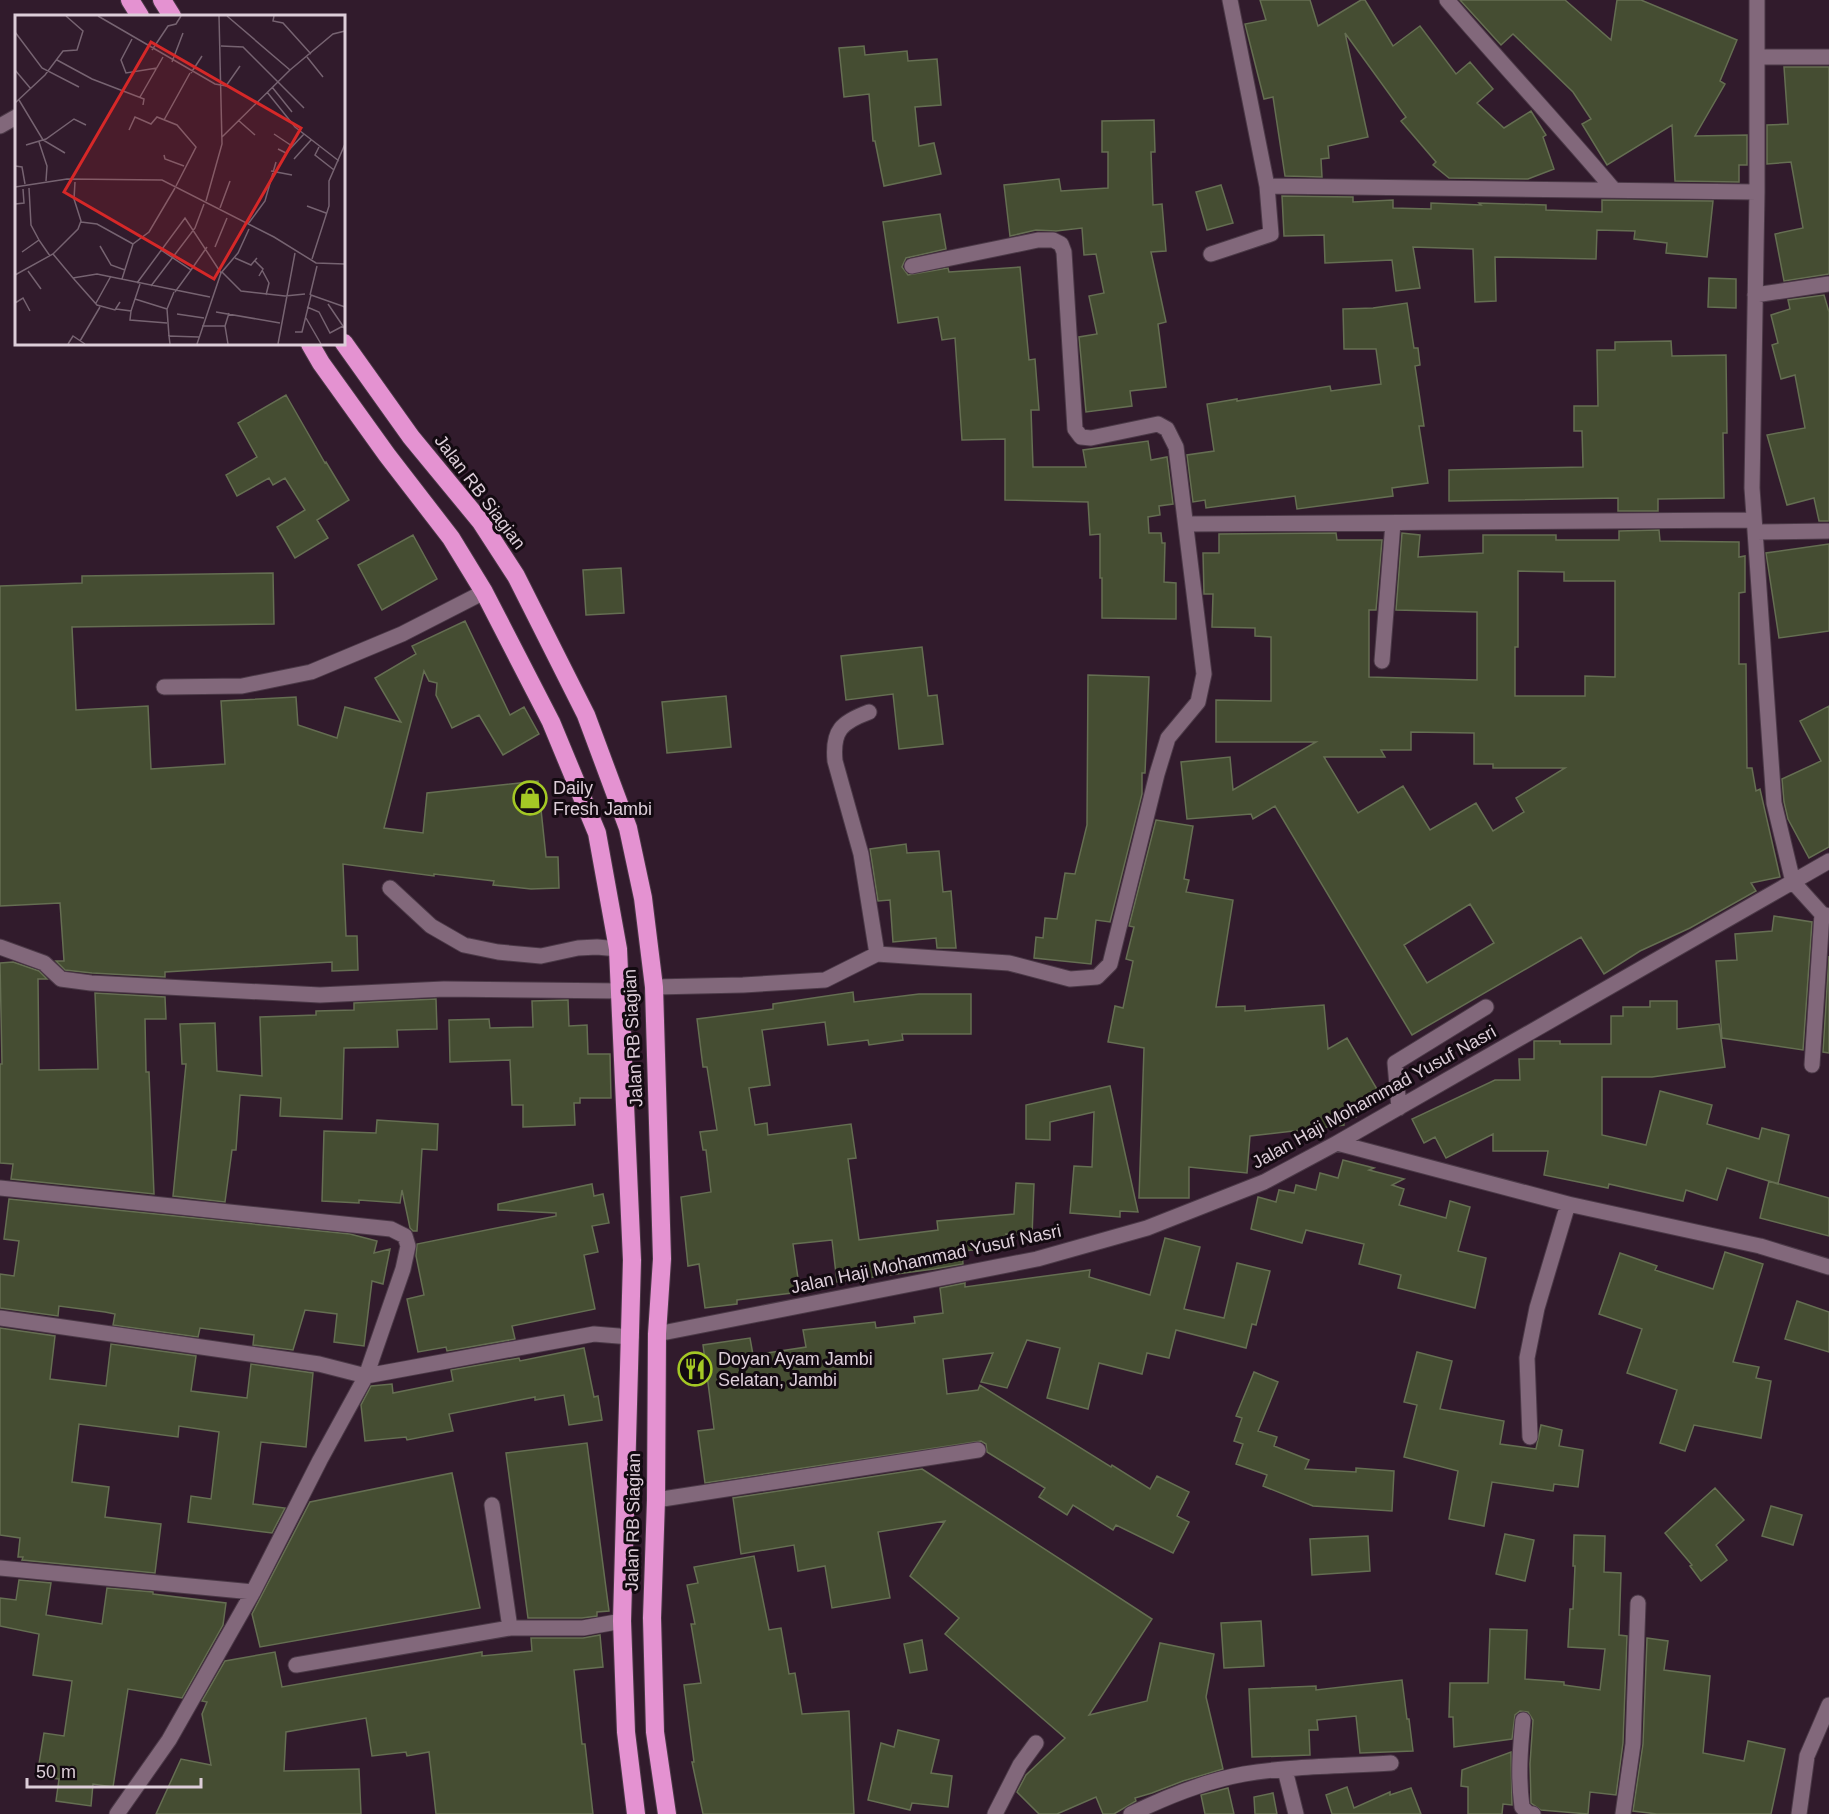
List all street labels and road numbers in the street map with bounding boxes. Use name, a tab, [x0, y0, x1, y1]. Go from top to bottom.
street label: Jalan RB Siagian	[430, 431, 530, 553]
street label: Jalan RB Siagian	[619, 969, 647, 1107]
street label: Jalan Haji Mohammad Yusuf Nasri	[1249, 1021, 1499, 1173]
street label: Jalan Haji Mohammad Yusuf Nasri	[789, 1221, 1063, 1297]
street label: Jalan RB Siagian	[622, 1453, 644, 1591]

